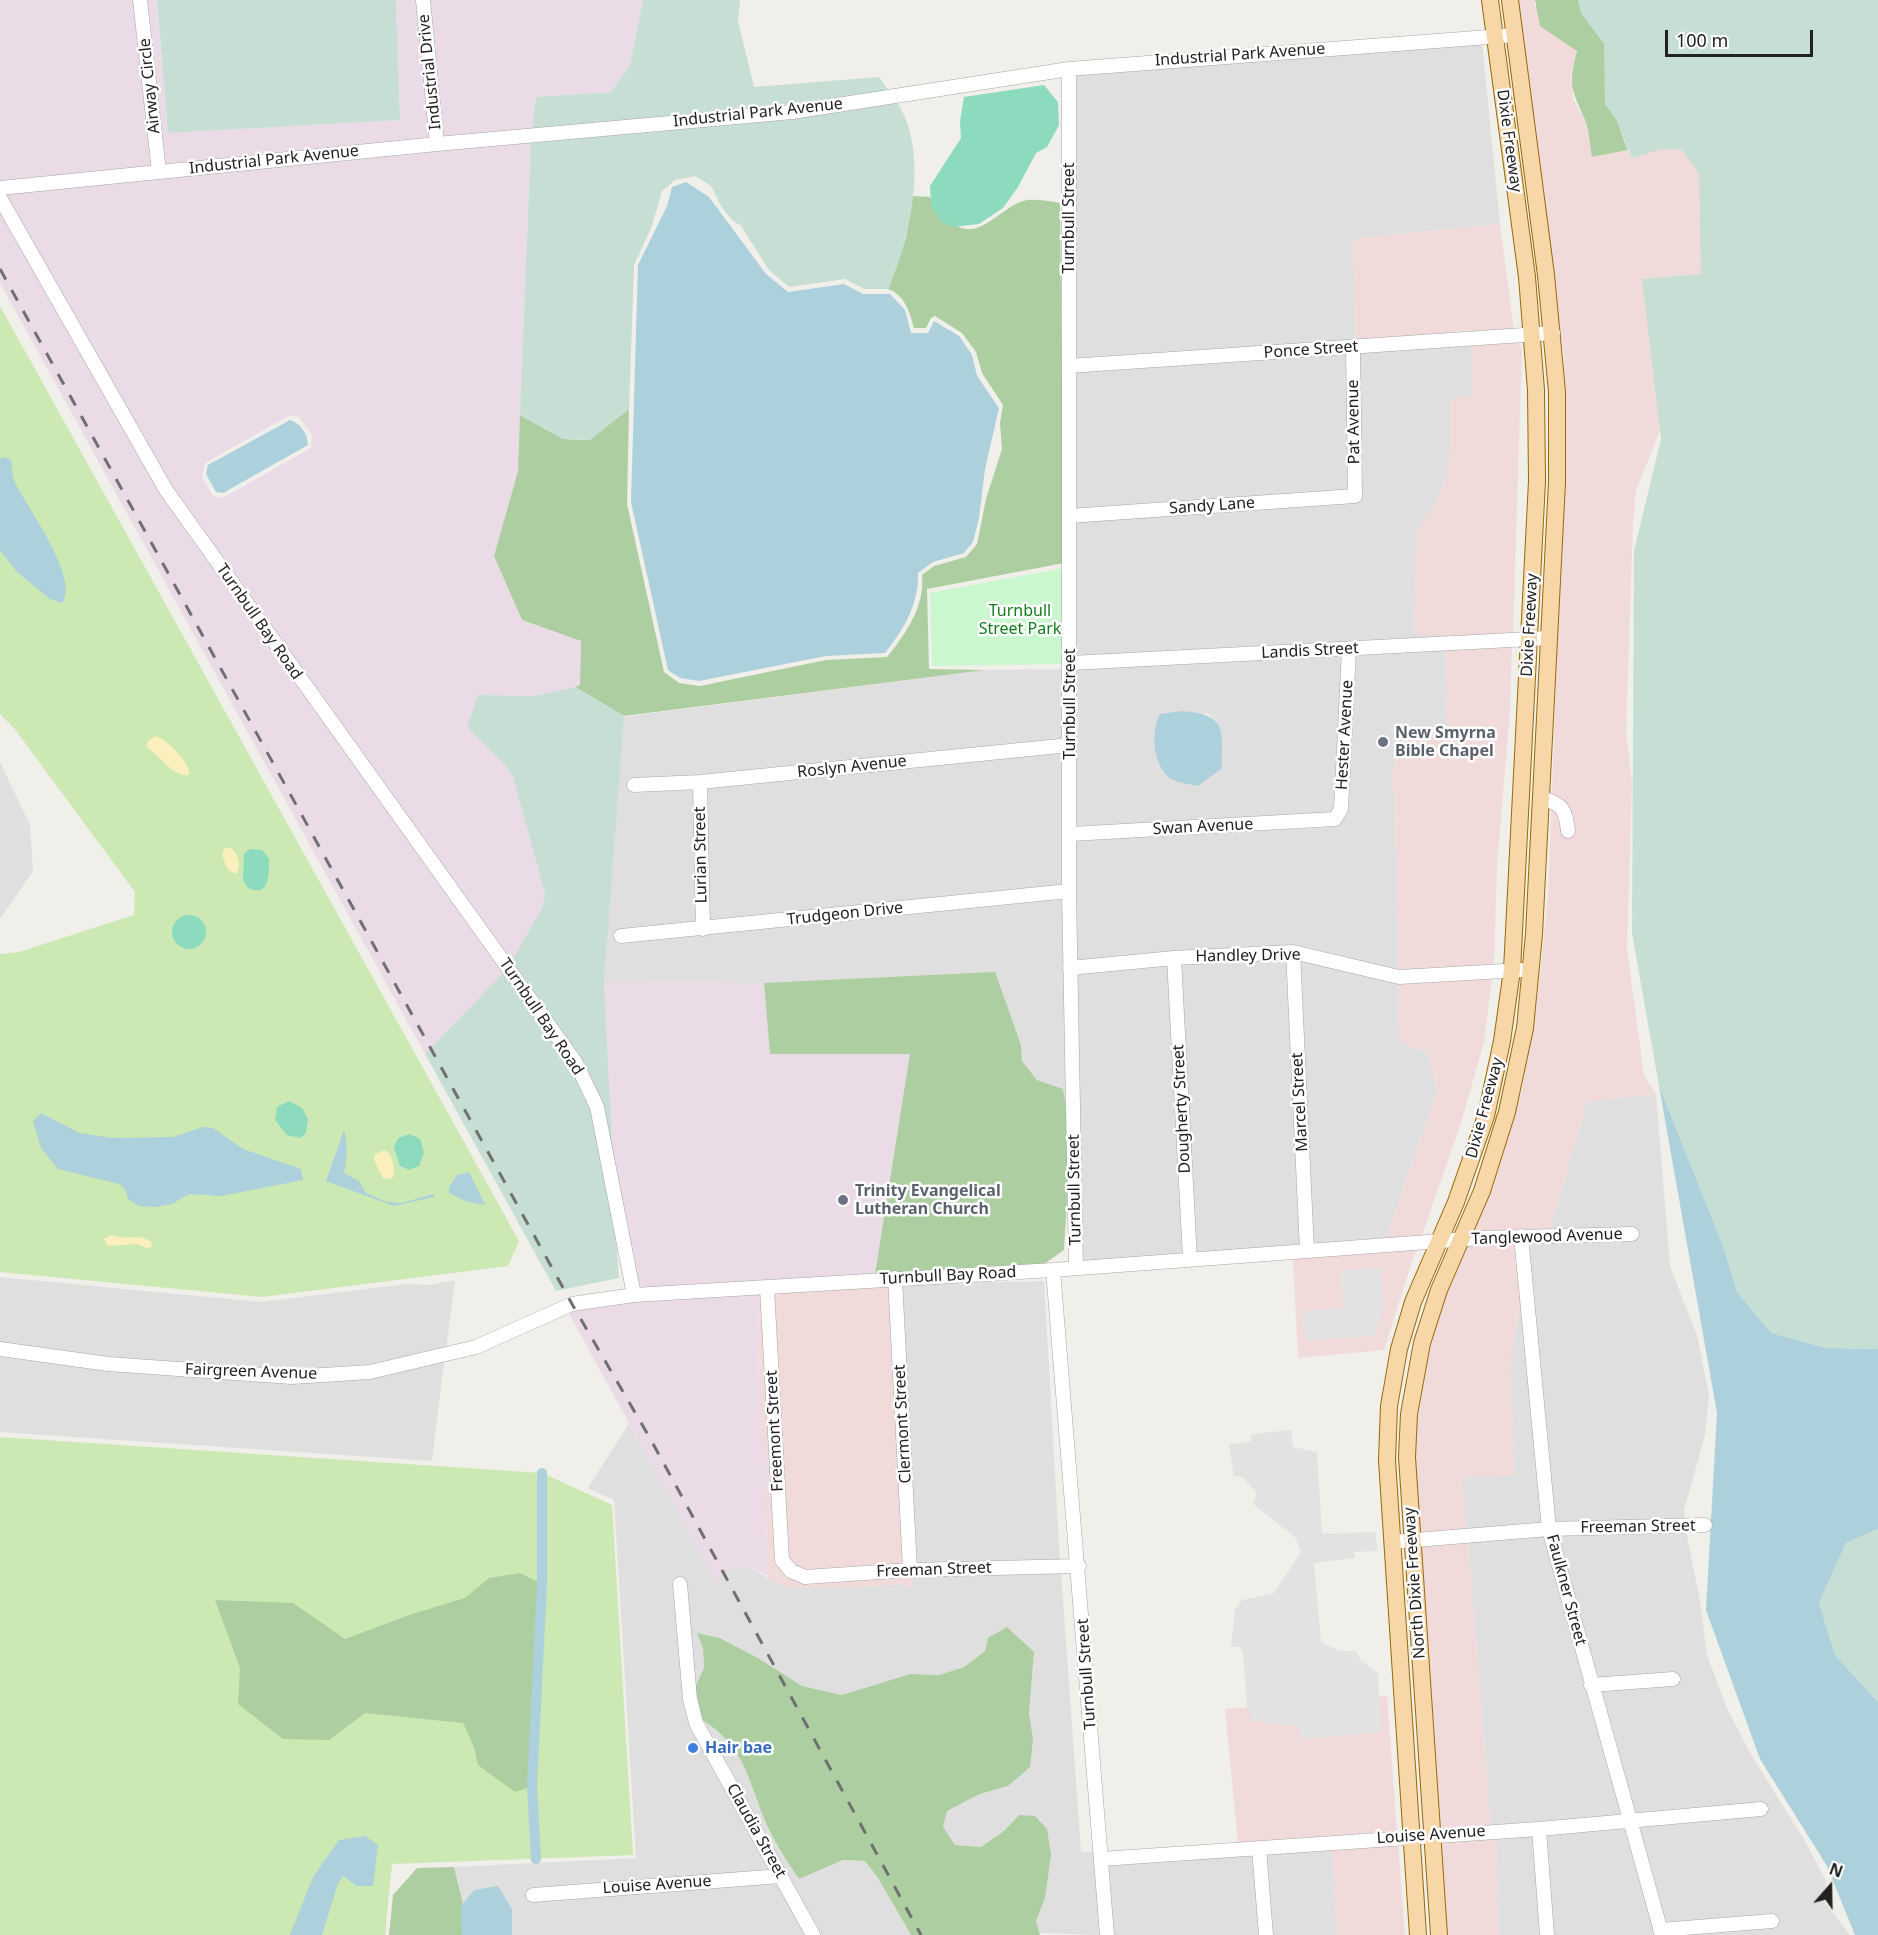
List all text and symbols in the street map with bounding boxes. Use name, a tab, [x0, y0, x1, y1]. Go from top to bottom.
street label: Industrial Drive	[414, 13, 446, 131]
scale bar	[1668, 18, 1816, 56]
text: 100 m	[1676, 28, 1728, 52]
street label: Airway Circle	[135, 37, 165, 135]
street label: Industrial Park Avenue	[1154, 39, 1326, 71]
street label: Dixie Freeway	[1492, 88, 1526, 194]
street label: Industrial Park Avenue	[672, 95, 844, 131]
street label: Industrial Park Avenue	[188, 142, 360, 178]
street label: Turnbull Street	[1059, 162, 1079, 274]
street label: Ponce Street	[1263, 337, 1359, 363]
street label: Pat Avenue	[1344, 379, 1364, 465]
street label: Sandy Lane	[1168, 493, 1256, 519]
street label: Turnbull Bay Road	[212, 560, 306, 684]
street label: Dixie Freeway	[1518, 573, 1542, 677]
park label: Turnbull Street Park	[979, 601, 1061, 639]
street label: Landis Street	[1261, 639, 1359, 663]
street label: Turnbull Street	[1060, 648, 1080, 760]
street label: Hester Avenue	[1333, 679, 1357, 791]
place label: New Smyrna Bible Chapel	[1395, 723, 1496, 761]
marker: New Smyrna Bible Chapel	[1376, 735, 1390, 749]
street label: Roslyn Avenue	[796, 752, 908, 782]
street label: Lurian Street	[691, 806, 711, 904]
street label: Swan Avenue	[1152, 815, 1254, 839]
street label: Trudgeon Drive	[786, 898, 904, 930]
street label: Handley Drive	[1195, 945, 1301, 967]
street label: Turnbull Bay Road	[495, 955, 587, 1079]
street label: Dougherty Street	[1169, 1044, 1195, 1174]
street label: Marcel Street	[1288, 1052, 1312, 1152]
street label: Dixie Freeway	[1462, 1055, 1508, 1161]
street label: Turnbull Street	[1064, 1134, 1086, 1246]
place label: Trinity Evangelical Lutheran Church	[855, 1181, 1001, 1219]
marker: Trinity Evangelical Lutheran Church	[836, 1193, 850, 1207]
street label: Tanglewood Avenue	[1471, 1225, 1623, 1249]
street label: Turnbull Bay Road	[879, 1263, 1017, 1289]
street label: Fairgreen Avenue	[185, 1360, 317, 1384]
street label: Clermont Street	[890, 1364, 916, 1484]
street label: Freemont Street	[762, 1370, 788, 1492]
street label: North Dixie Freeway	[1400, 1507, 1430, 1659]
street label: Freeman Street	[1580, 1516, 1696, 1538]
street label: Faulkner Street	[1542, 1532, 1590, 1648]
street label: Freeman Street	[876, 1558, 992, 1582]
street label: Turnbull Street	[1074, 1618, 1100, 1730]
place label: Hair bae	[705, 1738, 772, 1758]
marker: Hair bae	[686, 1741, 700, 1755]
street label: Claudia Street	[722, 1780, 790, 1882]
street label: Louise Avenue	[1376, 1822, 1486, 1848]
north arrow	[1800, 1857, 1860, 1917]
text: N	[1826, 1858, 1846, 1883]
street label: Louise Avenue	[602, 1872, 712, 1898]

